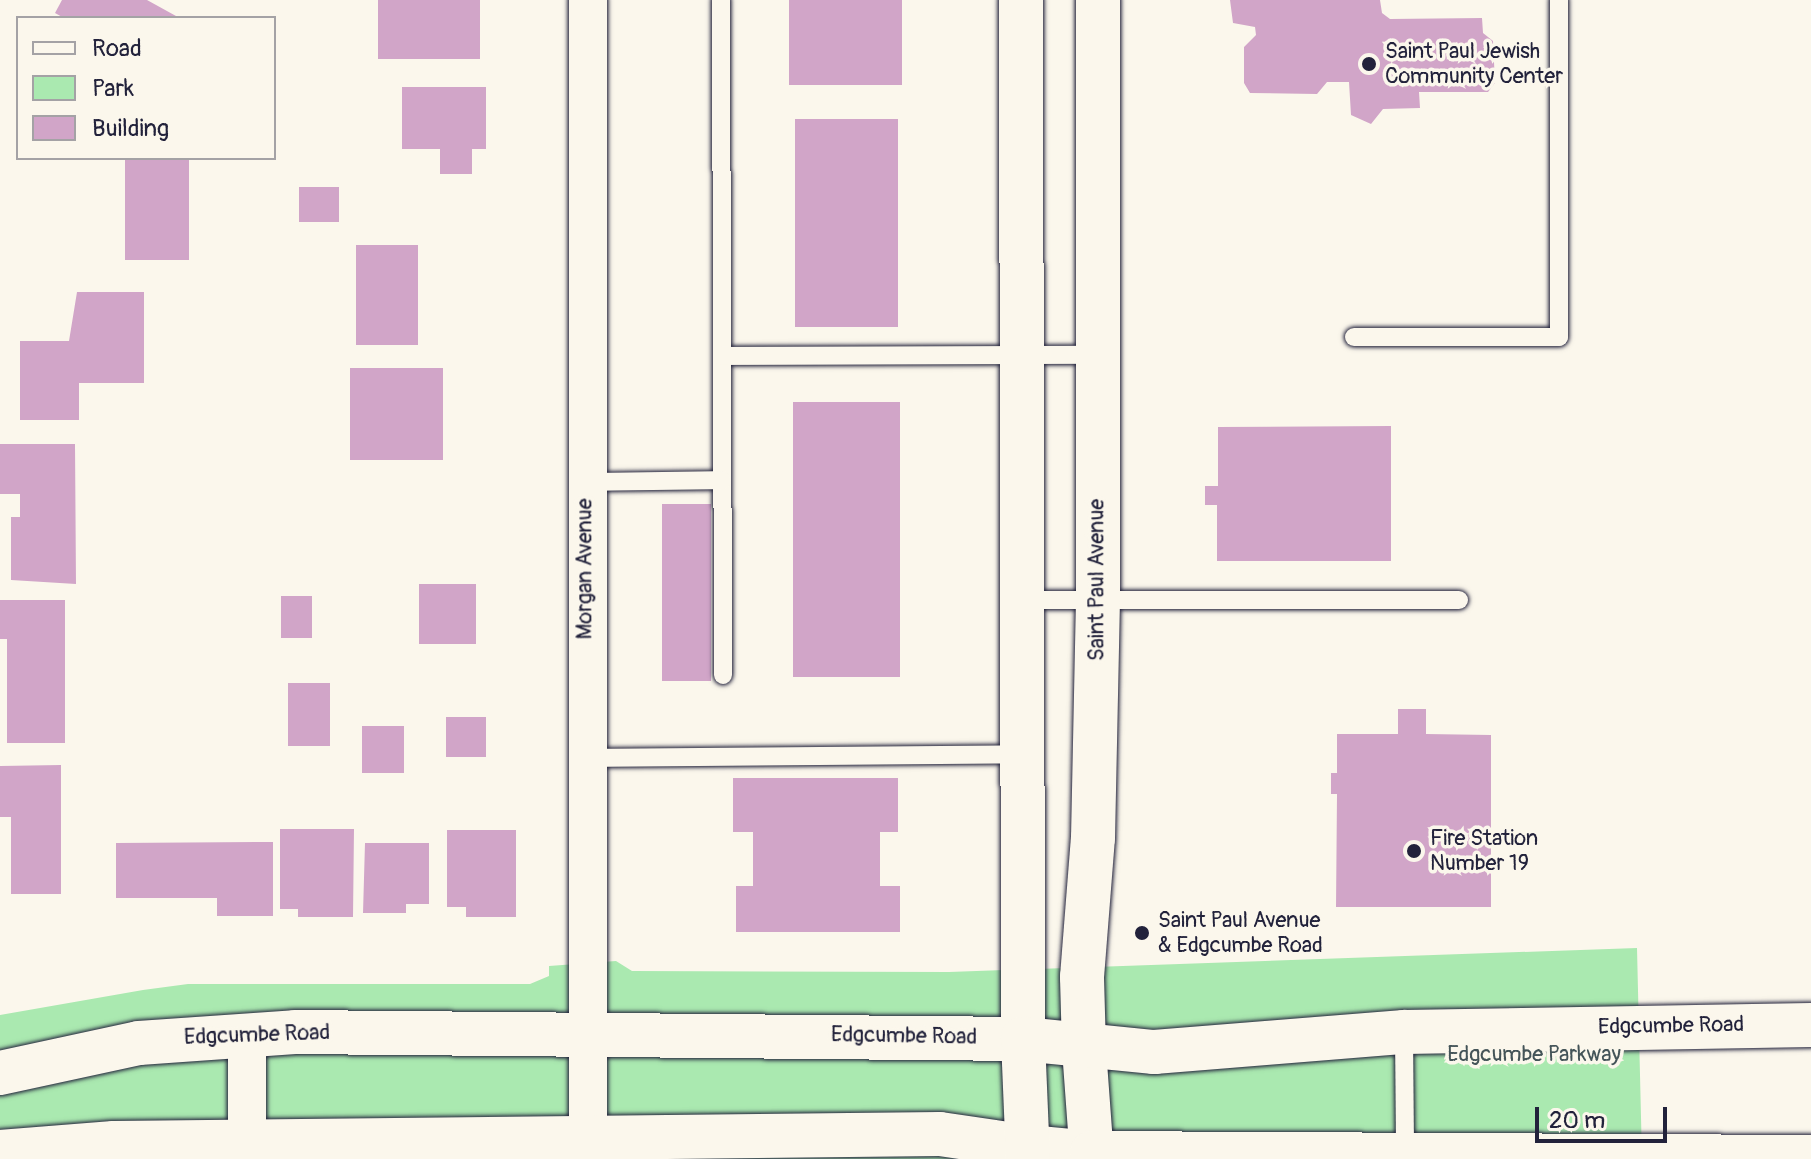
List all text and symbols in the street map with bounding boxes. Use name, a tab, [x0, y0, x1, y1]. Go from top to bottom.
legend	[16, 16, 276, 160]
text: Road	[92, 34, 142, 63]
place label: Saint Paul Jewish Community Center	[1385, 38, 1563, 90]
marker: Saint Paul Jewish Community Center	[1360, 55, 1378, 73]
text: Park	[92, 74, 134, 103]
text: Building	[92, 114, 169, 143]
street label: Morgan Avenue	[572, 499, 598, 639]
street label: Saint Paul Avenue	[1084, 499, 1110, 661]
place label: Fire Station Number 19	[1430, 825, 1538, 876]
marker: Fire Station Number 19	[1405, 842, 1423, 860]
place label: Saint Paul Avenue & Edgcumbe Road	[1158, 907, 1323, 958]
marker: Saint Paul Avenue & Edgcumbe Road	[1133, 924, 1151, 942]
street label: Edgcumbe Road	[1598, 1012, 1744, 1040]
street label: Edgcumbe Road	[183, 1019, 331, 1051]
street label: Edgcumbe Road	[831, 1022, 977, 1050]
park label: Edgcumbe Parkway	[1447, 1042, 1621, 1068]
scale bar	[1539, 1091, 1671, 1141]
text: 20 m	[1549, 1106, 1605, 1135]

